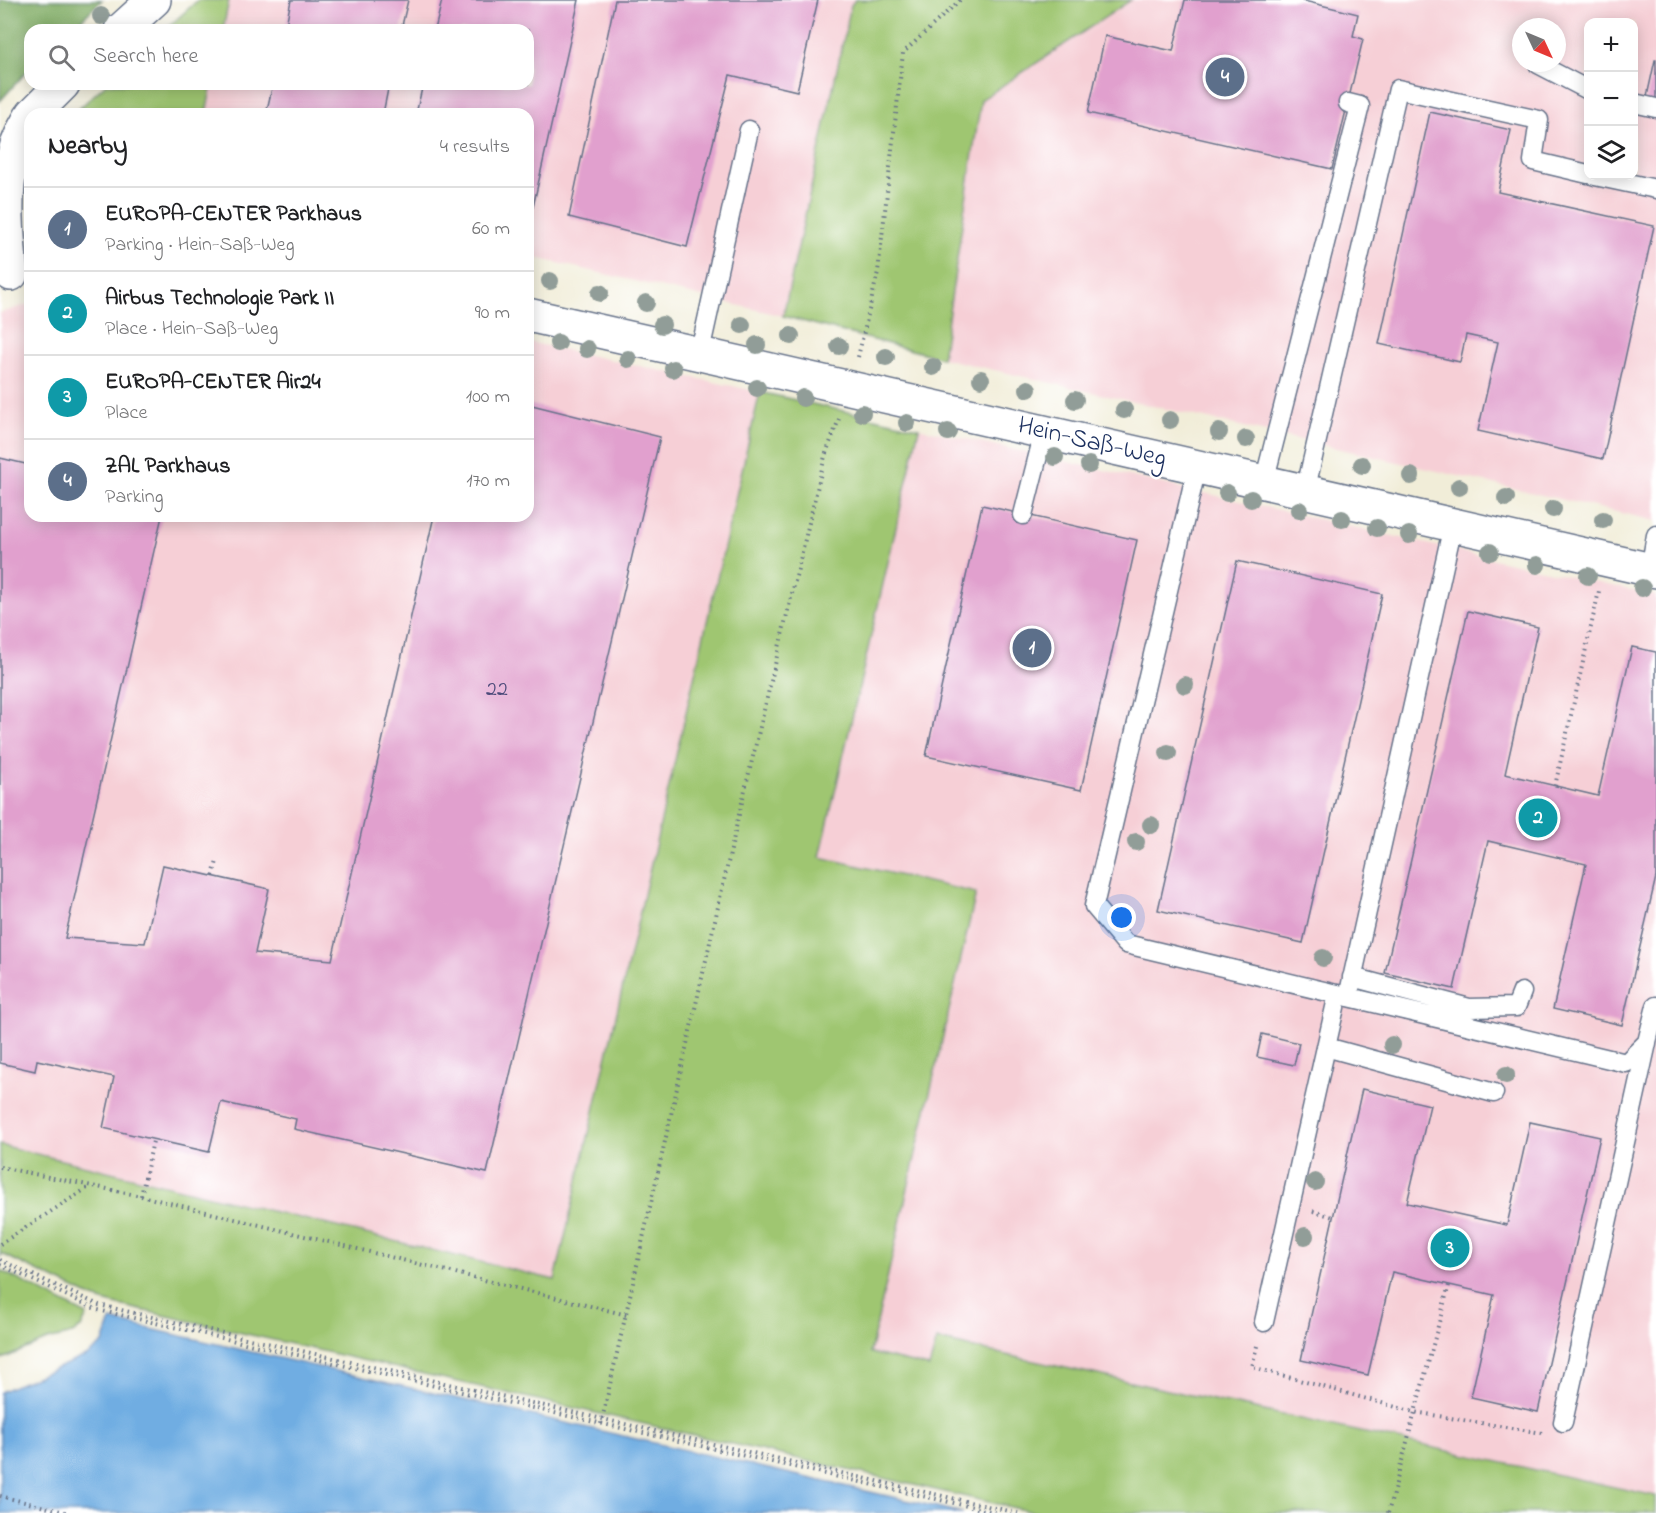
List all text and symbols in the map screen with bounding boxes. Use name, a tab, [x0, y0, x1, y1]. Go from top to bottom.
north arrow	[1512, 18, 1566, 72]
map controls	[1584, 18, 1638, 180]
button: +	[1584, 18, 1638, 72]
search box	[24, 24, 534, 90]
icon: search	[45, 41, 78, 74]
text: Search here	[93, 41, 198, 73]
pin: 4	[1206, 54, 1244, 100]
button: −	[1584, 72, 1638, 126]
button: layers	[1584, 126, 1638, 180]
text: Nearby	[48, 128, 127, 166]
text: 4 results	[440, 133, 510, 162]
text: EUROPA-CENTER Parkhaus	[105, 199, 362, 231]
text: 1	[64, 215, 71, 244]
text: 60 m	[472, 215, 510, 244]
text: Parking · Hein-Saß-Weg	[105, 231, 294, 260]
text: Airbus Technologie Park II	[105, 283, 334, 315]
text: 2	[63, 299, 72, 328]
text: 90 m	[475, 299, 510, 328]
text: Place · Hein-Saß-Weg	[105, 315, 278, 344]
text: EUROPA-CENTER Air24	[105, 367, 321, 399]
text: 3	[63, 383, 72, 412]
text: 100 m	[466, 383, 510, 412]
text: Place	[105, 399, 147, 428]
street label: Hein-Saß-Weg	[1014, 407, 1170, 479]
text: ZAL Parkhaus	[105, 451, 231, 483]
text: 4	[63, 467, 72, 496]
text: 170 m	[466, 467, 510, 496]
text: Parking	[105, 483, 164, 512]
pin: 1	[1012, 626, 1052, 670]
house number: 22	[486, 674, 508, 706]
pin: 2	[1518, 796, 1558, 840]
your location	[1107, 903, 1136, 932]
pin: 3	[1430, 1226, 1470, 1270]

